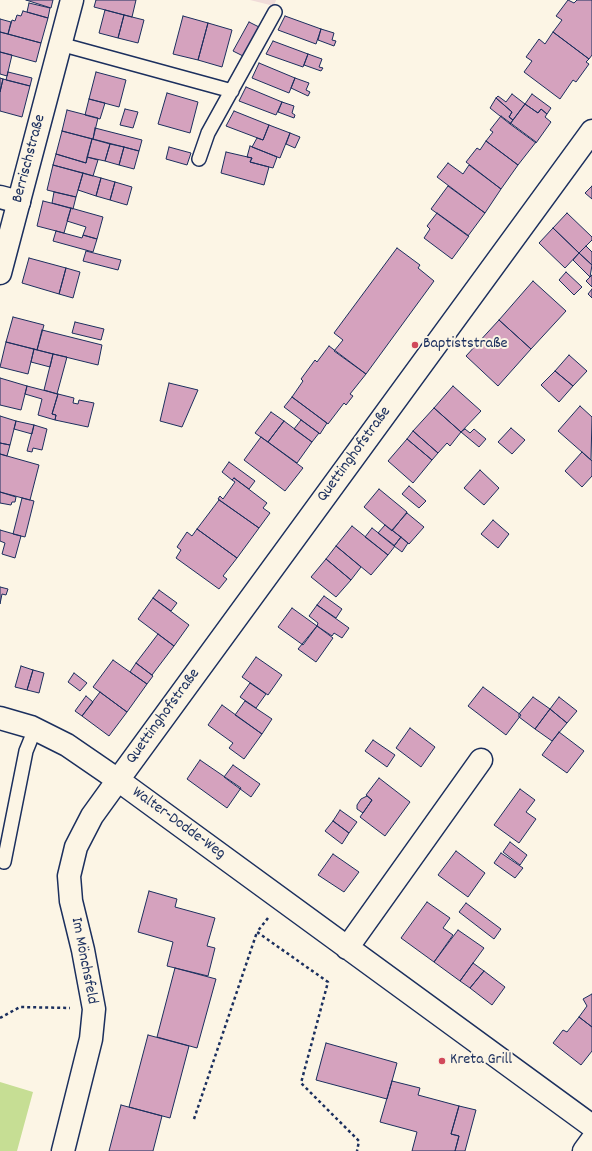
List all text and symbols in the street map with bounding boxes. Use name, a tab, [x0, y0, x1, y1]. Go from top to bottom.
street label: Berrischstraße	[9, 113, 51, 205]
place label: Baptiststraße	[423, 335, 508, 355]
marker: Baptiststraße	[410, 340, 420, 350]
street label: Quettinghofstraße	[314, 404, 396, 506]
street label: Quettinghofstraße	[123, 666, 205, 768]
street label: Walter-Dodde-Weg	[127, 784, 229, 864]
street label: Im Mönchsfeld	[65, 916, 101, 1006]
place label: Kreta Grill	[450, 1051, 512, 1071]
marker: Kreta Grill	[437, 1056, 447, 1066]

